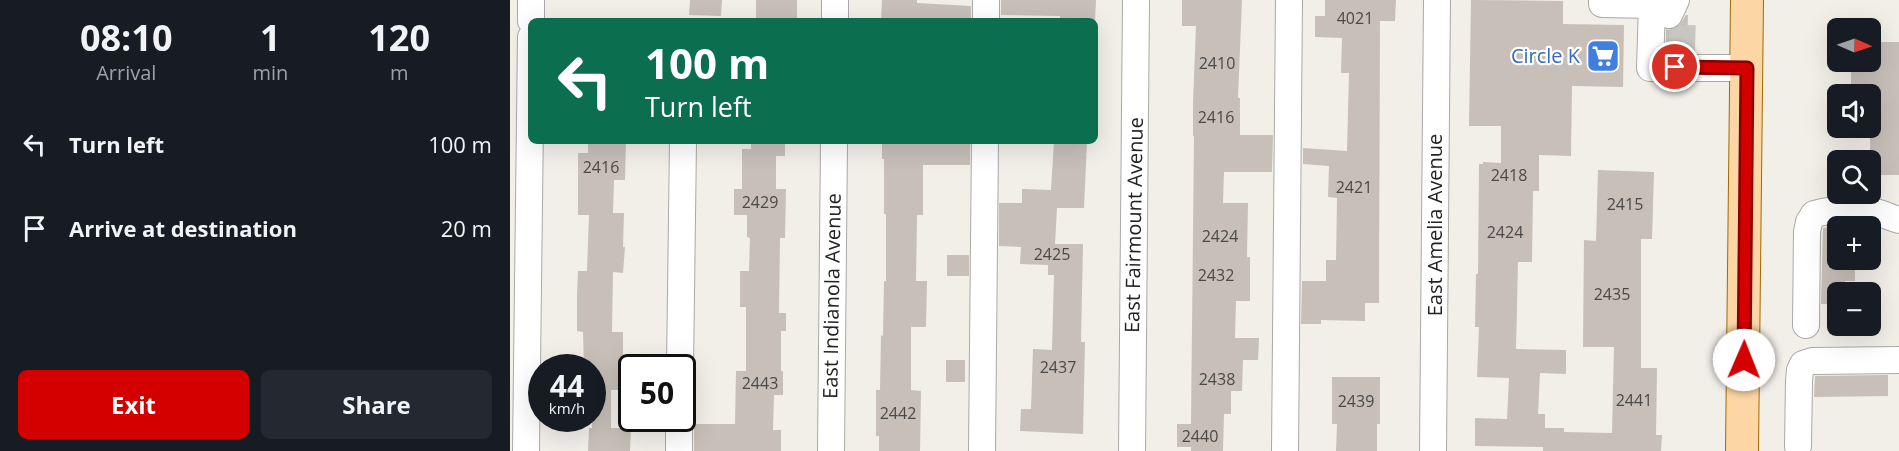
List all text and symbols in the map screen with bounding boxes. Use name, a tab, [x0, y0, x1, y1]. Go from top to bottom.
house number: 4021	[1337, 7, 1373, 29]
text: 08:10	[80, 13, 173, 62]
text: 1	[260, 13, 281, 62]
text: 120	[368, 13, 430, 62]
north arrow	[1827, 18, 1881, 72]
map controls	[1827, 18, 1881, 336]
text: 100 m	[645, 34, 769, 91]
supermarket icon: Circle K	[1585, 38, 1621, 74]
pin	[1649, 41, 1700, 92]
icon: left	[546, 42, 624, 120]
place label: Circle K	[1511, 42, 1581, 69]
icon: arrive	[1658, 50, 1691, 83]
house number: 2410	[1199, 52, 1235, 74]
text: Arrival	[96, 59, 156, 86]
text: min	[252, 59, 288, 86]
text: m	[390, 59, 408, 86]
button: sound	[1827, 84, 1881, 138]
text: Turn left	[645, 88, 752, 125]
house number: 2416	[1198, 106, 1234, 128]
street label: East Fairmount Avenue	[1118, 117, 1149, 333]
icon: left	[18, 128, 51, 161]
text: Turn left	[69, 129, 164, 159]
text: 100 m	[428, 129, 492, 159]
street label: East Amelia Avenue	[1421, 134, 1448, 316]
button: search	[1827, 150, 1881, 204]
house number: 2416	[583, 156, 619, 178]
house number: 2418	[1491, 164, 1527, 186]
house number: 2421	[1336, 176, 1372, 198]
house number: 2429	[742, 191, 778, 213]
street label: East Indianola Avenue	[816, 193, 847, 399]
house number: 2415	[1607, 193, 1643, 215]
icon: arrive	[18, 212, 51, 245]
text: Arrive at destination	[69, 213, 297, 243]
text: 20 m	[441, 213, 492, 243]
button: +	[1827, 216, 1881, 270]
house number: 2424	[1487, 221, 1523, 243]
house number: 2424	[1202, 225, 1238, 247]
house number: 2425	[1034, 243, 1070, 265]
house number: 2432	[1198, 264, 1234, 286]
button: −	[1827, 282, 1881, 336]
house number: 2435	[1594, 283, 1630, 305]
position arrow	[1712, 328, 1776, 392]
speed limit sign: 50	[618, 354, 696, 432]
house number: 2437	[1040, 356, 1076, 378]
text: 44	[550, 365, 584, 406]
house number: 2438	[1199, 368, 1235, 390]
button: Exit	[18, 370, 249, 439]
button: Share	[261, 370, 492, 439]
house number: 2443	[742, 372, 778, 394]
house number: 2441	[1616, 389, 1652, 411]
house number: 2439	[1338, 390, 1374, 412]
text: km/h	[549, 398, 585, 418]
house number: 2442	[880, 402, 916, 424]
house number: 2440	[1182, 425, 1218, 447]

